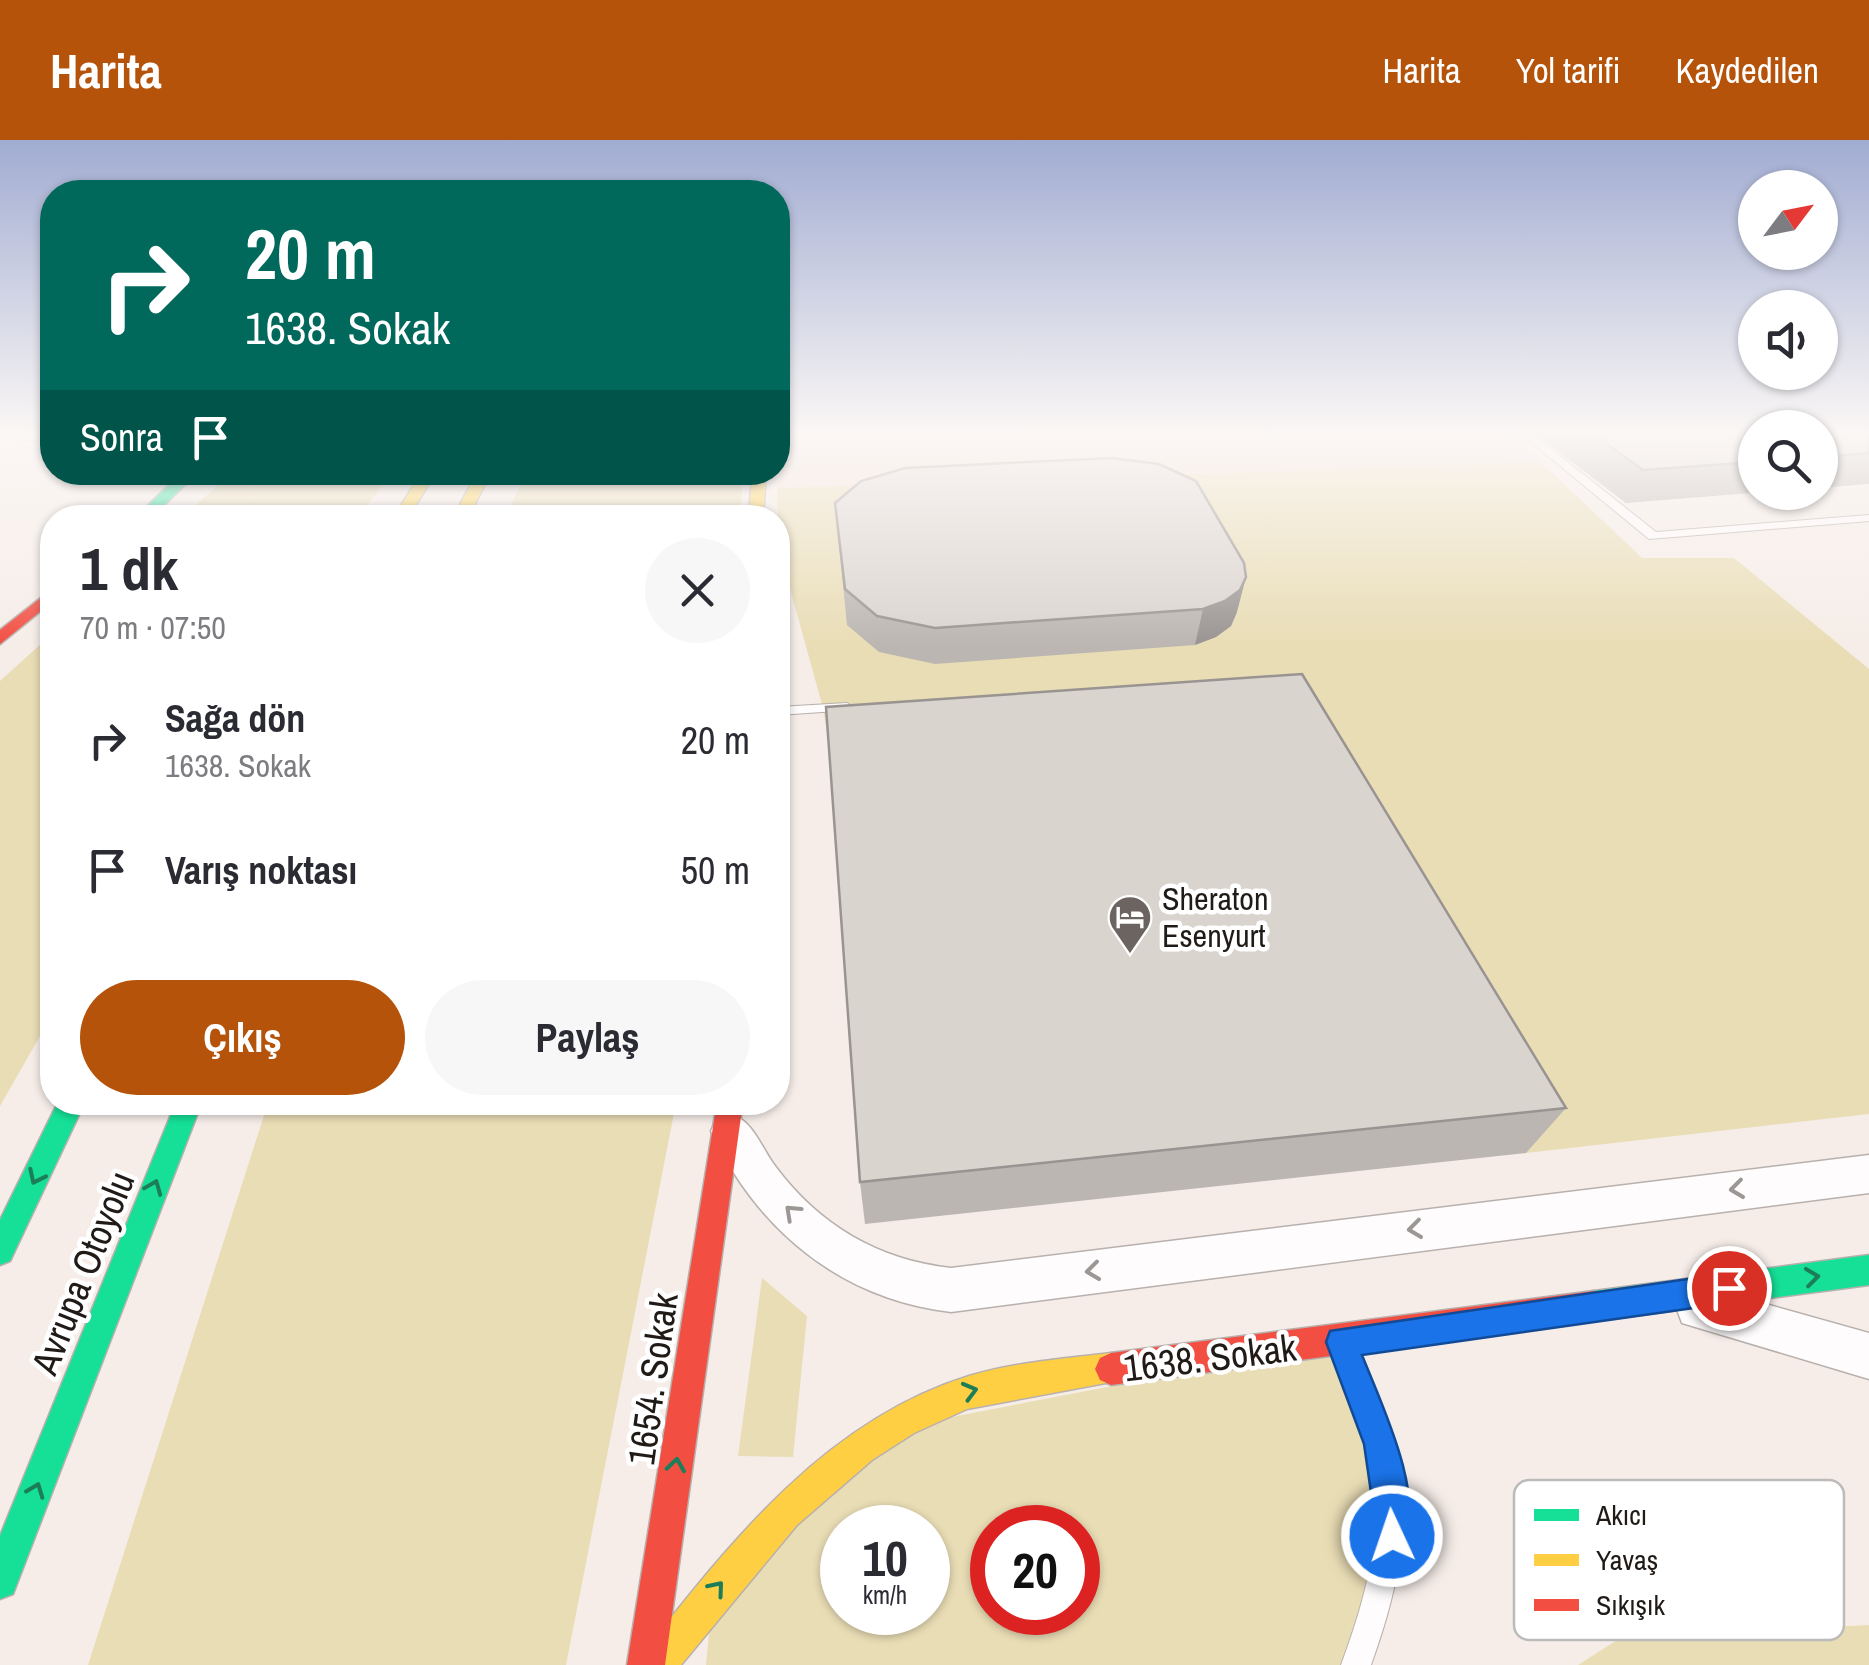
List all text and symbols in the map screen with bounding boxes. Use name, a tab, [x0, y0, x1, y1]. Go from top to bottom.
text: Harita	[50, 38, 162, 103]
text: Harita	[1383, 47, 1461, 94]
text: Yol tarifi	[1516, 47, 1620, 94]
text: Kaydedilen	[1675, 47, 1819, 94]
north arrow	[1738, 170, 1838, 270]
map controls	[1738, 170, 1838, 510]
text: 20 m	[245, 207, 376, 301]
icon: right	[80, 220, 210, 350]
button: sound	[1738, 290, 1838, 390]
text: 1638. Sokak	[245, 297, 450, 358]
icon: arrive	[183, 410, 238, 465]
button: search	[1738, 410, 1838, 510]
text: Sonra	[80, 412, 163, 463]
text: 1 dk	[80, 528, 178, 609]
button: close	[645, 538, 750, 643]
text: 70 m · 07:50	[80, 606, 226, 649]
text: Sağa dön	[165, 693, 305, 744]
icon: right	[80, 713, 135, 768]
text: 20 m	[681, 715, 750, 766]
text: 1638. Sokak	[165, 744, 311, 787]
icon: arrive	[80, 843, 135, 898]
text: Varış noktası	[165, 845, 357, 896]
text: 50 m	[681, 845, 750, 896]
place label: Sheraton Esenyurt	[1162, 877, 1269, 957]
hotel icon: Sheraton Esenyurt	[1107, 894, 1153, 955]
button: Çıkış	[80, 980, 405, 1095]
button: Paylaş	[425, 980, 750, 1095]
street label: Avrupa Otoyolu	[18, 1164, 146, 1383]
one-way arrow	[28, 1167, 48, 1185]
one-way arrow	[1729, 1178, 1745, 1199]
one-way arrow	[143, 1180, 163, 1197]
one-way arrow	[786, 1206, 804, 1224]
one-way arrow	[1406, 1217, 1423, 1238]
pin	[1687, 1246, 1772, 1331]
one-way arrow	[1084, 1260, 1100, 1281]
icon: arrive	[1702, 1261, 1757, 1316]
one-way arrow	[1803, 1268, 1820, 1289]
street label: 1654. Sokak	[615, 1289, 690, 1468]
street label: 1638. Sokak	[1121, 1322, 1299, 1393]
one-way arrow	[960, 1381, 978, 1402]
one-way arrow	[664, 1456, 685, 1473]
legend	[1514, 1480, 1844, 1640]
one-way arrow	[24, 1482, 44, 1500]
position arrow	[1340, 1484, 1444, 1588]
text: Akıcı	[1595, 1496, 1647, 1534]
speed limit sign: 20	[970, 1505, 1100, 1635]
text: 10	[862, 1524, 908, 1592]
text: Yavaş	[1596, 1541, 1658, 1579]
text: km/h	[863, 1578, 907, 1612]
one-way arrow	[705, 1581, 723, 1599]
text: Sıkışık	[1596, 1586, 1665, 1624]

